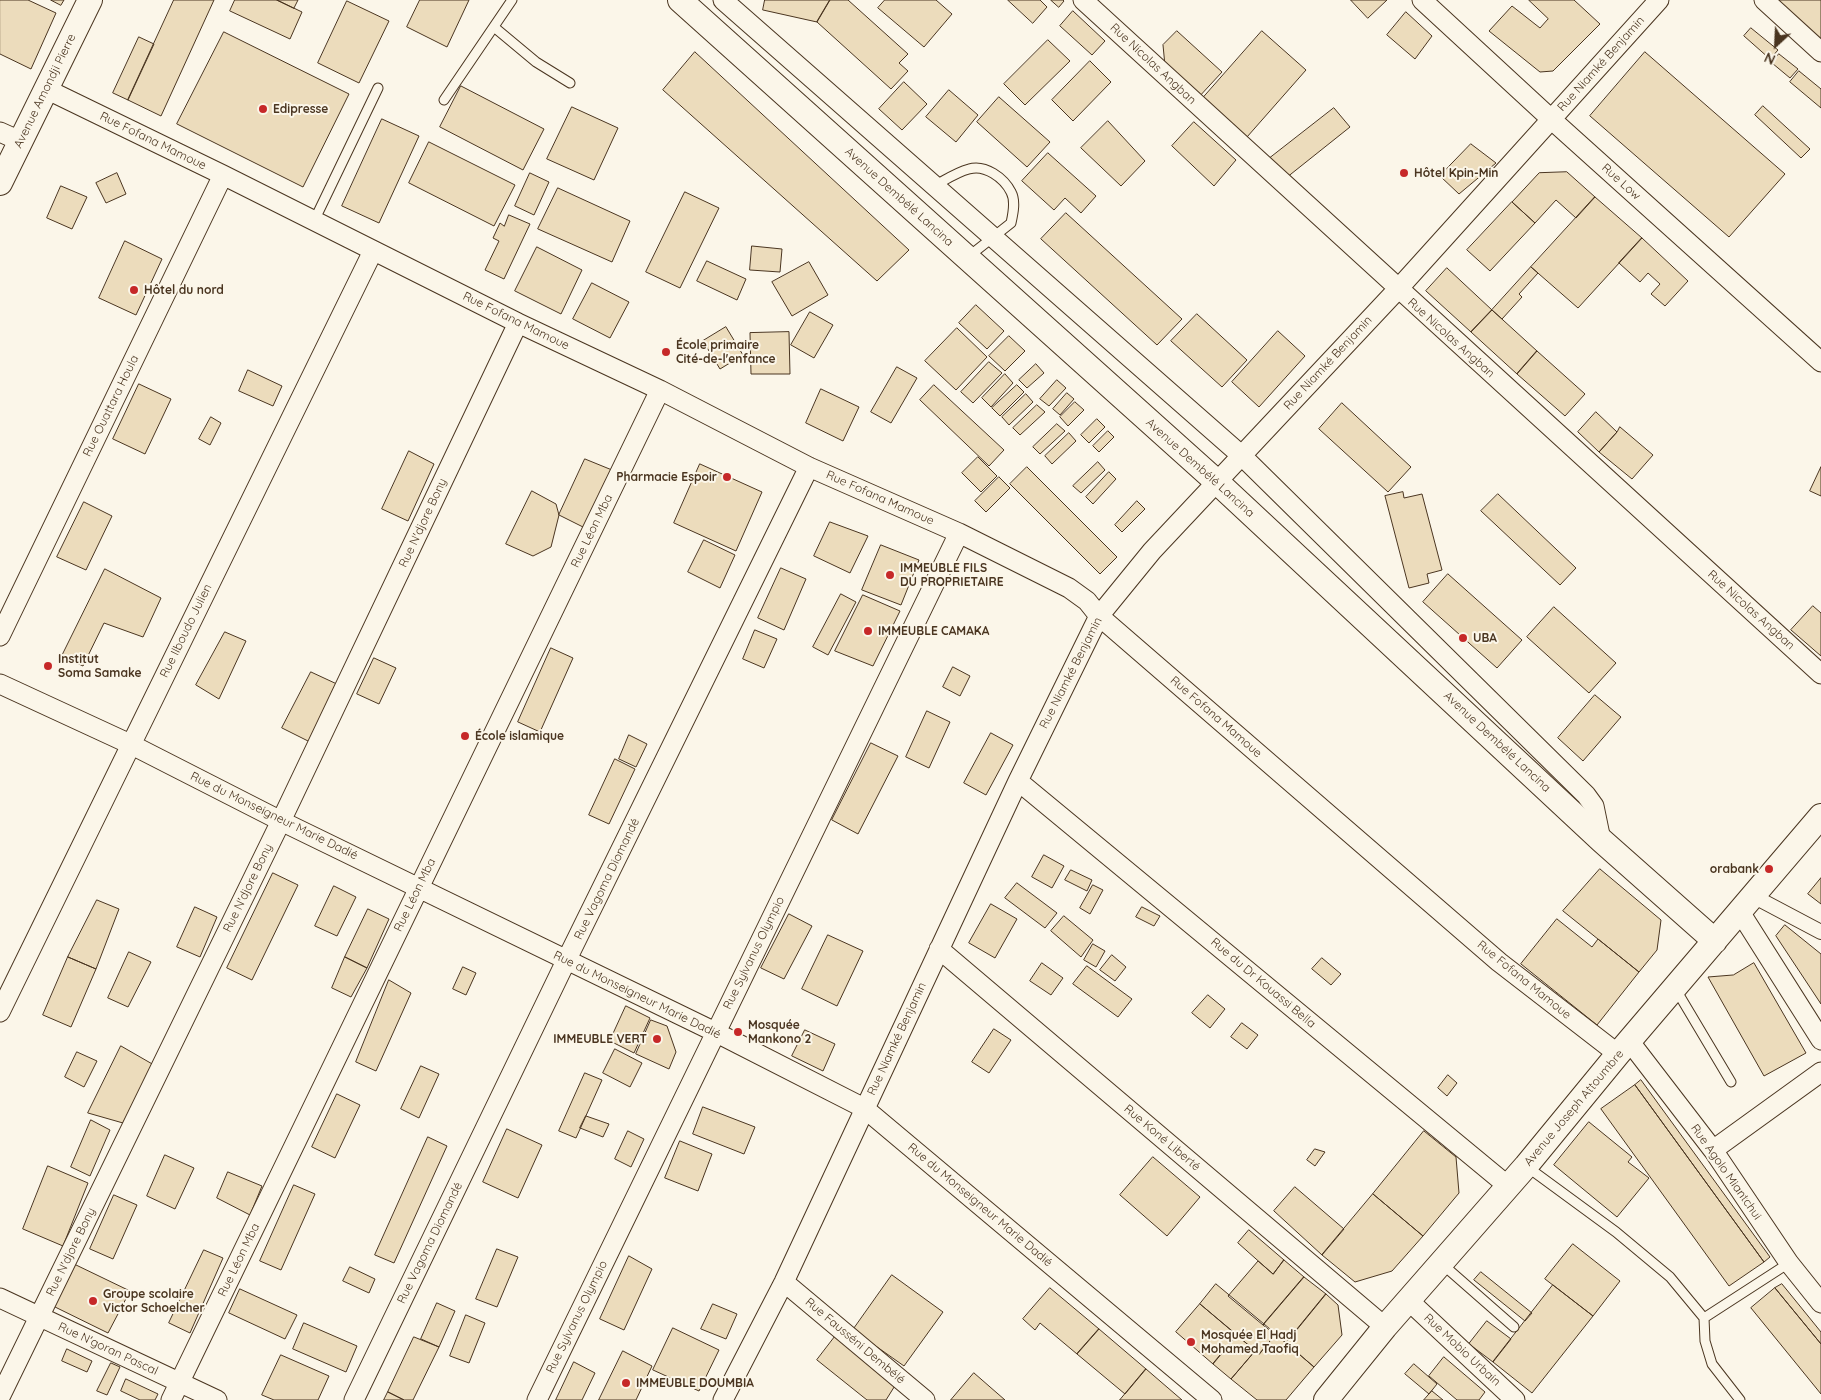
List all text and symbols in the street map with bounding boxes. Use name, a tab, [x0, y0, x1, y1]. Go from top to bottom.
street label: Rue Niamké Benjamin	[1554, 13, 1648, 115]
street label: Rue Nicolas Angban	[1107, 20, 1199, 108]
north arrow	[1751, 20, 1801, 70]
street label: Avenue Amondji Pierre	[11, 31, 79, 151]
text: N	[1761, 48, 1778, 69]
place label: Edipresse	[273, 102, 328, 116]
marker: Edipresse	[257, 103, 269, 115]
street label: Rue Fofana Mamoue	[97, 109, 209, 173]
street label: Avenue Dembélé Lancina	[842, 144, 956, 250]
street label: Rue Low	[1599, 161, 1643, 203]
place label: Hôtel Kpin-Min	[1414, 166, 1498, 180]
marker: Hôtel Kpin-Min	[1398, 167, 1410, 179]
place label: Hôtel du nord	[144, 283, 224, 297]
marker: Hôtel du nord	[128, 284, 140, 296]
street label: Rue Fofana Mamoue	[460, 289, 572, 353]
street label: Rue Nicolas Angban	[1405, 295, 1497, 381]
street label: Rue Niamké Benjamin	[1281, 313, 1375, 413]
place label: École primaire Cité-de-l'enfance	[676, 338, 776, 366]
marker: École primaire Cité-de-l'enfance	[660, 346, 672, 358]
street label: Rue Ouattara Houla	[80, 353, 142, 459]
street label: Avenue Dembélé Lancina	[1143, 415, 1257, 521]
street label: Rue Fofana Mamoue	[824, 468, 936, 528]
place label: Pharmacie Espoir	[616, 470, 717, 484]
marker: Pharmacie Espoir	[721, 471, 733, 483]
street label: Rue N'djore Bony	[396, 476, 450, 570]
street label: Rue Léon Mba	[568, 492, 616, 570]
place label: IMMEUBLE FILS DU PROPRIETAIRE	[900, 561, 1003, 589]
street label: Rue Nicolas Angban	[1705, 567, 1797, 653]
marker: IMMEUBLE FILS DU PROPRIETAIRE	[884, 569, 896, 581]
street label: Rue Ilboudo Julien	[157, 582, 215, 680]
street label: Rue Niamké Benjamin	[1037, 615, 1105, 731]
place label: IMMEUBLE CAMAKA	[878, 624, 989, 638]
marker: IMMEUBLE CAMAKA	[862, 625, 874, 637]
place label: UBA	[1473, 631, 1497, 645]
marker: UBA	[1457, 632, 1469, 644]
place label: Institut Soma Samake	[58, 652, 142, 680]
marker: Institut Soma Samake	[42, 660, 54, 672]
street label: Rue Fofana Mamoue	[1167, 673, 1265, 761]
street label: Avenue Dembélé Lancina	[1440, 689, 1554, 795]
place label: École islamique	[475, 729, 564, 743]
marker: École islamique	[459, 730, 471, 742]
street label: Rue du Monseigneur Marie Dadié	[188, 769, 360, 863]
street label: Rue Vagoma Diomandé	[571, 816, 643, 942]
street label: Rue N'djore Bony	[220, 841, 276, 935]
street label: Rue Léon Mba	[391, 856, 439, 934]
place label: orabank	[1710, 862, 1759, 876]
marker: orabank	[1763, 863, 1775, 875]
street label: Rue Sylvanus Olympio	[720, 894, 788, 1012]
street label: Rue du Dr Kouassi Bella	[1208, 935, 1318, 1031]
street label: Rue Fofana Mamoue	[1474, 938, 1574, 1022]
street label: Rue du Monseigneur Marie Dadié	[551, 948, 723, 1042]
street label: Rue Niamké Benjamin	[864, 980, 930, 1098]
place label: Mosquée Mankono 2	[748, 1018, 811, 1046]
marker: Mosquée Mankono 2	[732, 1026, 744, 1038]
place label: IMMEUBLE VERT	[553, 1032, 647, 1046]
marker: IMMEUBLE VERT	[651, 1033, 663, 1045]
street label: Avenue Joseph Attoumbre	[1521, 1047, 1627, 1169]
street label: Rue Koné Liberté	[1121, 1102, 1203, 1174]
street label: Rue Agolo Miantchui	[1688, 1121, 1764, 1223]
street label: Rue du Monseigneur Marie Dadié	[905, 1140, 1055, 1270]
street label: Rue Vagoma Diomandé	[394, 1180, 466, 1306]
street label: Rue N'djore Bony	[43, 1205, 99, 1299]
street label: Rue Léon Mba	[215, 1221, 263, 1299]
street label: Rue Sylvanus Olympio	[543, 1258, 611, 1376]
place label: Groupe scolaire Victor Schoelcher	[103, 1287, 205, 1315]
marker: Groupe scolaire Victor Schoelcher	[87, 1295, 99, 1307]
street label: Rue Fausséni Dembélé	[802, 1295, 908, 1387]
street label: Rue Mobio Urbain	[1421, 1311, 1503, 1389]
street label: Rue N'goran Pascal	[56, 1320, 160, 1378]
place label: Mosquée El Hadj Mohamed Taofiq	[1201, 1328, 1299, 1356]
marker: Mosquée El Hadj Mohamed Taofiq	[1185, 1336, 1197, 1348]
place label: IMMEUBLE DOUMBIA	[636, 1376, 754, 1390]
marker: IMMEUBLE DOUMBIA	[620, 1377, 632, 1389]

